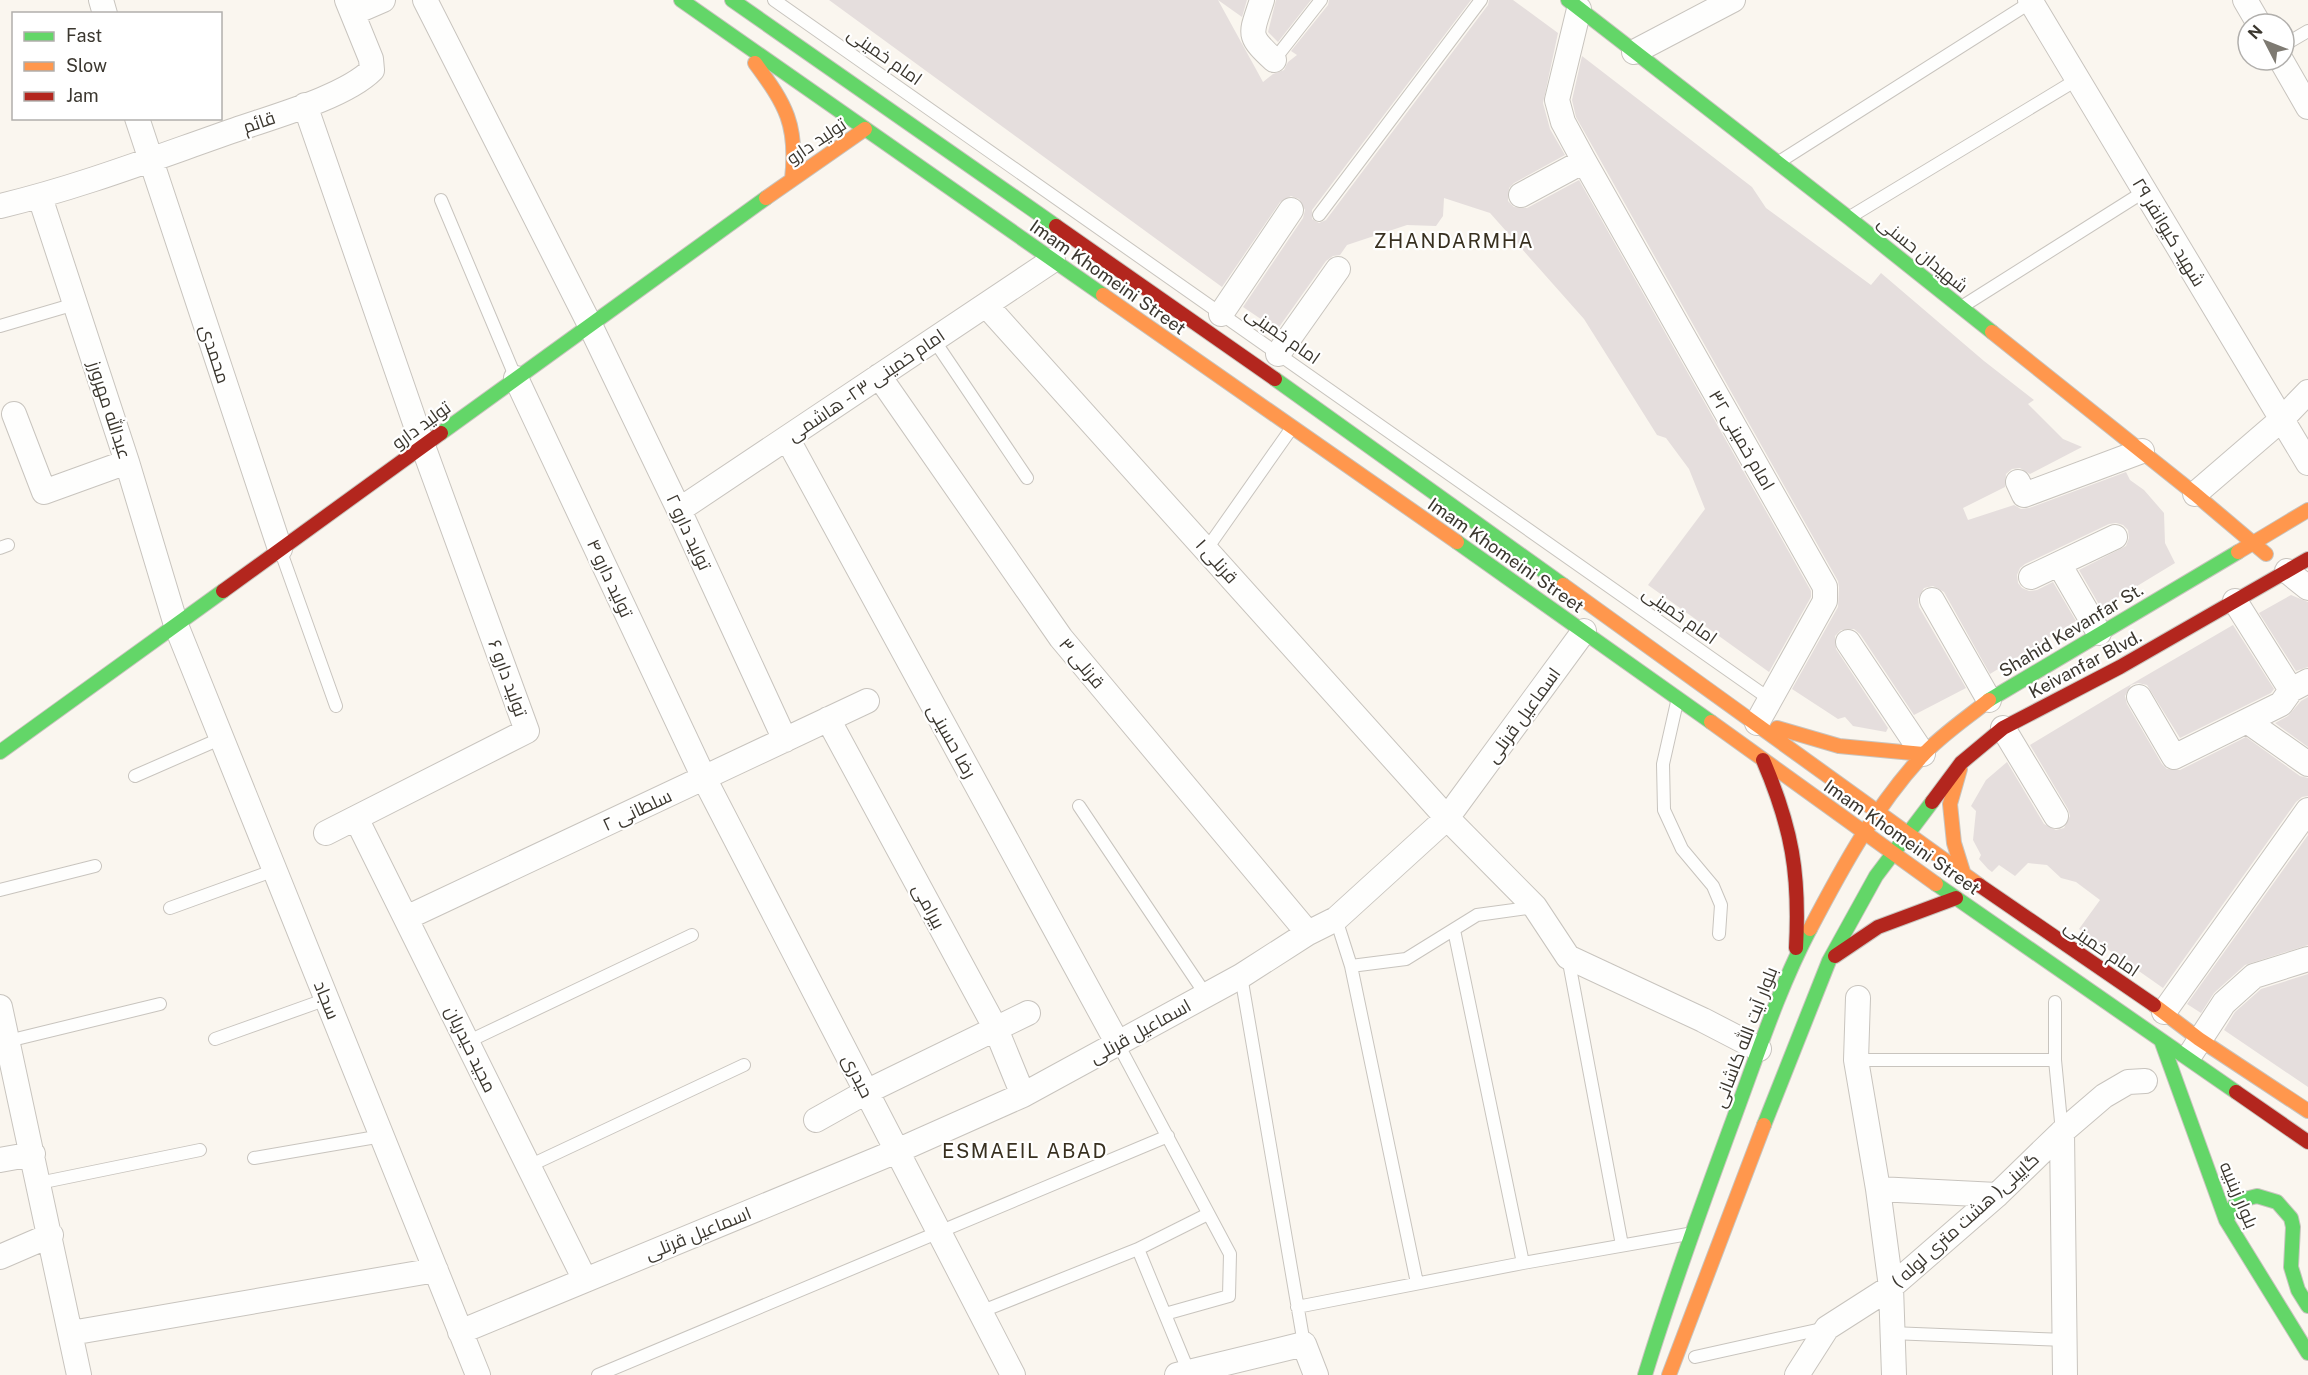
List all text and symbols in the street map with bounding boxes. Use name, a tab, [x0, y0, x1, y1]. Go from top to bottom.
legend	[12, 12, 222, 120]
north arrow	[2236, 12, 2296, 72]
text: N	[2244, 21, 2266, 43]
street label: امام خمینی	[843, 23, 926, 91]
text: Fast	[66, 25, 102, 46]
text: Slow	[66, 55, 107, 76]
text: Jam	[66, 85, 99, 106]
street label: قائم	[240, 107, 279, 139]
street label: تولید دارو	[782, 113, 851, 169]
street label: شهید کیوانفر ۲۹	[2128, 174, 2210, 291]
street label: شهیدان حسنی	[1873, 211, 1972, 297]
street label: Imam Khomeini Street	[1026, 215, 1190, 339]
district label: ZHANDARMHA	[1374, 229, 1534, 253]
street label: امام خمینی	[1241, 302, 1324, 370]
street label: محمدی	[195, 322, 234, 386]
street label: امام خمینی ۲۳ - هاشمی	[783, 325, 950, 447]
street label: عبدالله مهرورز	[83, 357, 137, 462]
street label: امام خمینی ۳۲	[1703, 386, 1779, 495]
street label: تولید دارو	[388, 397, 455, 454]
street label: تولید دارو ۲	[661, 491, 716, 574]
street label: Imam Khomeini Street	[1424, 493, 1588, 617]
street label: قرنلی ۱	[1191, 534, 1242, 588]
street label: تولید دارو ۴	[582, 536, 637, 621]
street label: Shahid Kevanfar St.	[1995, 579, 2147, 681]
street label: امام خمینی	[1638, 582, 1721, 650]
street label: Keivanfar Blvd.	[2025, 625, 2145, 703]
street label: قرنلی ۳	[1054, 634, 1109, 693]
street label: تولید دارو ۶	[483, 637, 532, 720]
street label: اسماعیل قرنلی	[1481, 663, 1565, 767]
street label: رضا حسینی	[922, 700, 981, 782]
street label: Imam Khomeini Street	[1820, 775, 1984, 899]
street label: ۲ سلطانی	[599, 785, 675, 836]
street label: بیرامی	[908, 880, 949, 933]
street label: امام خمینی	[2059, 915, 2144, 982]
street label: بلوار آیت الله کاشانی	[1708, 963, 1782, 1111]
street label: سجاد	[310, 978, 344, 1022]
street label: اسماعیل قرنلی	[1086, 995, 1195, 1068]
street label: مجید حیدریان	[440, 1002, 501, 1096]
street label: حیدری	[837, 1051, 878, 1102]
district label: ESMAEIL ABAD	[942, 1139, 1108, 1163]
street label: گایینی( هشت متری لوله )	[1887, 1148, 2044, 1292]
street label: بلوار زینبیه	[2215, 1158, 2262, 1232]
street label: اسماعیل قرنلی	[642, 1202, 755, 1265]

